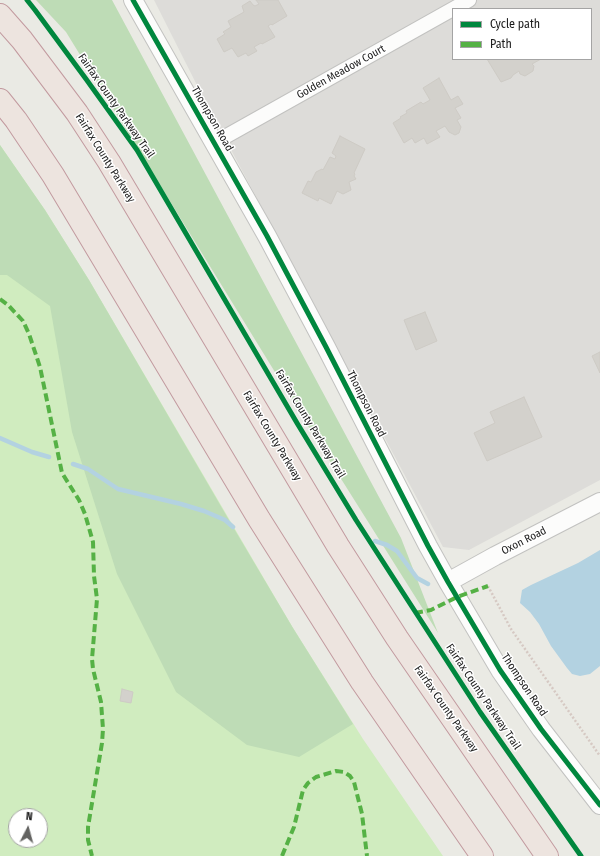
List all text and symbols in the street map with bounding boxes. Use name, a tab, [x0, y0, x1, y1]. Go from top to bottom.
legend	[452, 8, 592, 60]
text: Cycle path	[490, 17, 540, 31]
text: Path	[490, 37, 512, 51]
street label: Golden Meadow Court	[295, 42, 387, 102]
street label: Fairfax County Parkway Trail	[75, 51, 157, 161]
street label: Thompson Road	[188, 84, 236, 154]
street label: Fairfax County Parkway	[72, 111, 138, 205]
street label: Fairfax County Parkway Trail	[272, 367, 348, 481]
street label: Thompson Road	[344, 369, 388, 439]
street label: Fairfax County Parkway	[240, 389, 304, 483]
street label: Oxon Road	[499, 524, 549, 558]
street label: Fairfax County Parkway Trail	[443, 642, 523, 752]
street label: Thompson Road	[498, 651, 550, 719]
street label: Fairfax County Parkway	[411, 663, 481, 755]
north arrow	[8, 808, 48, 848]
text: N	[25, 810, 33, 823]

